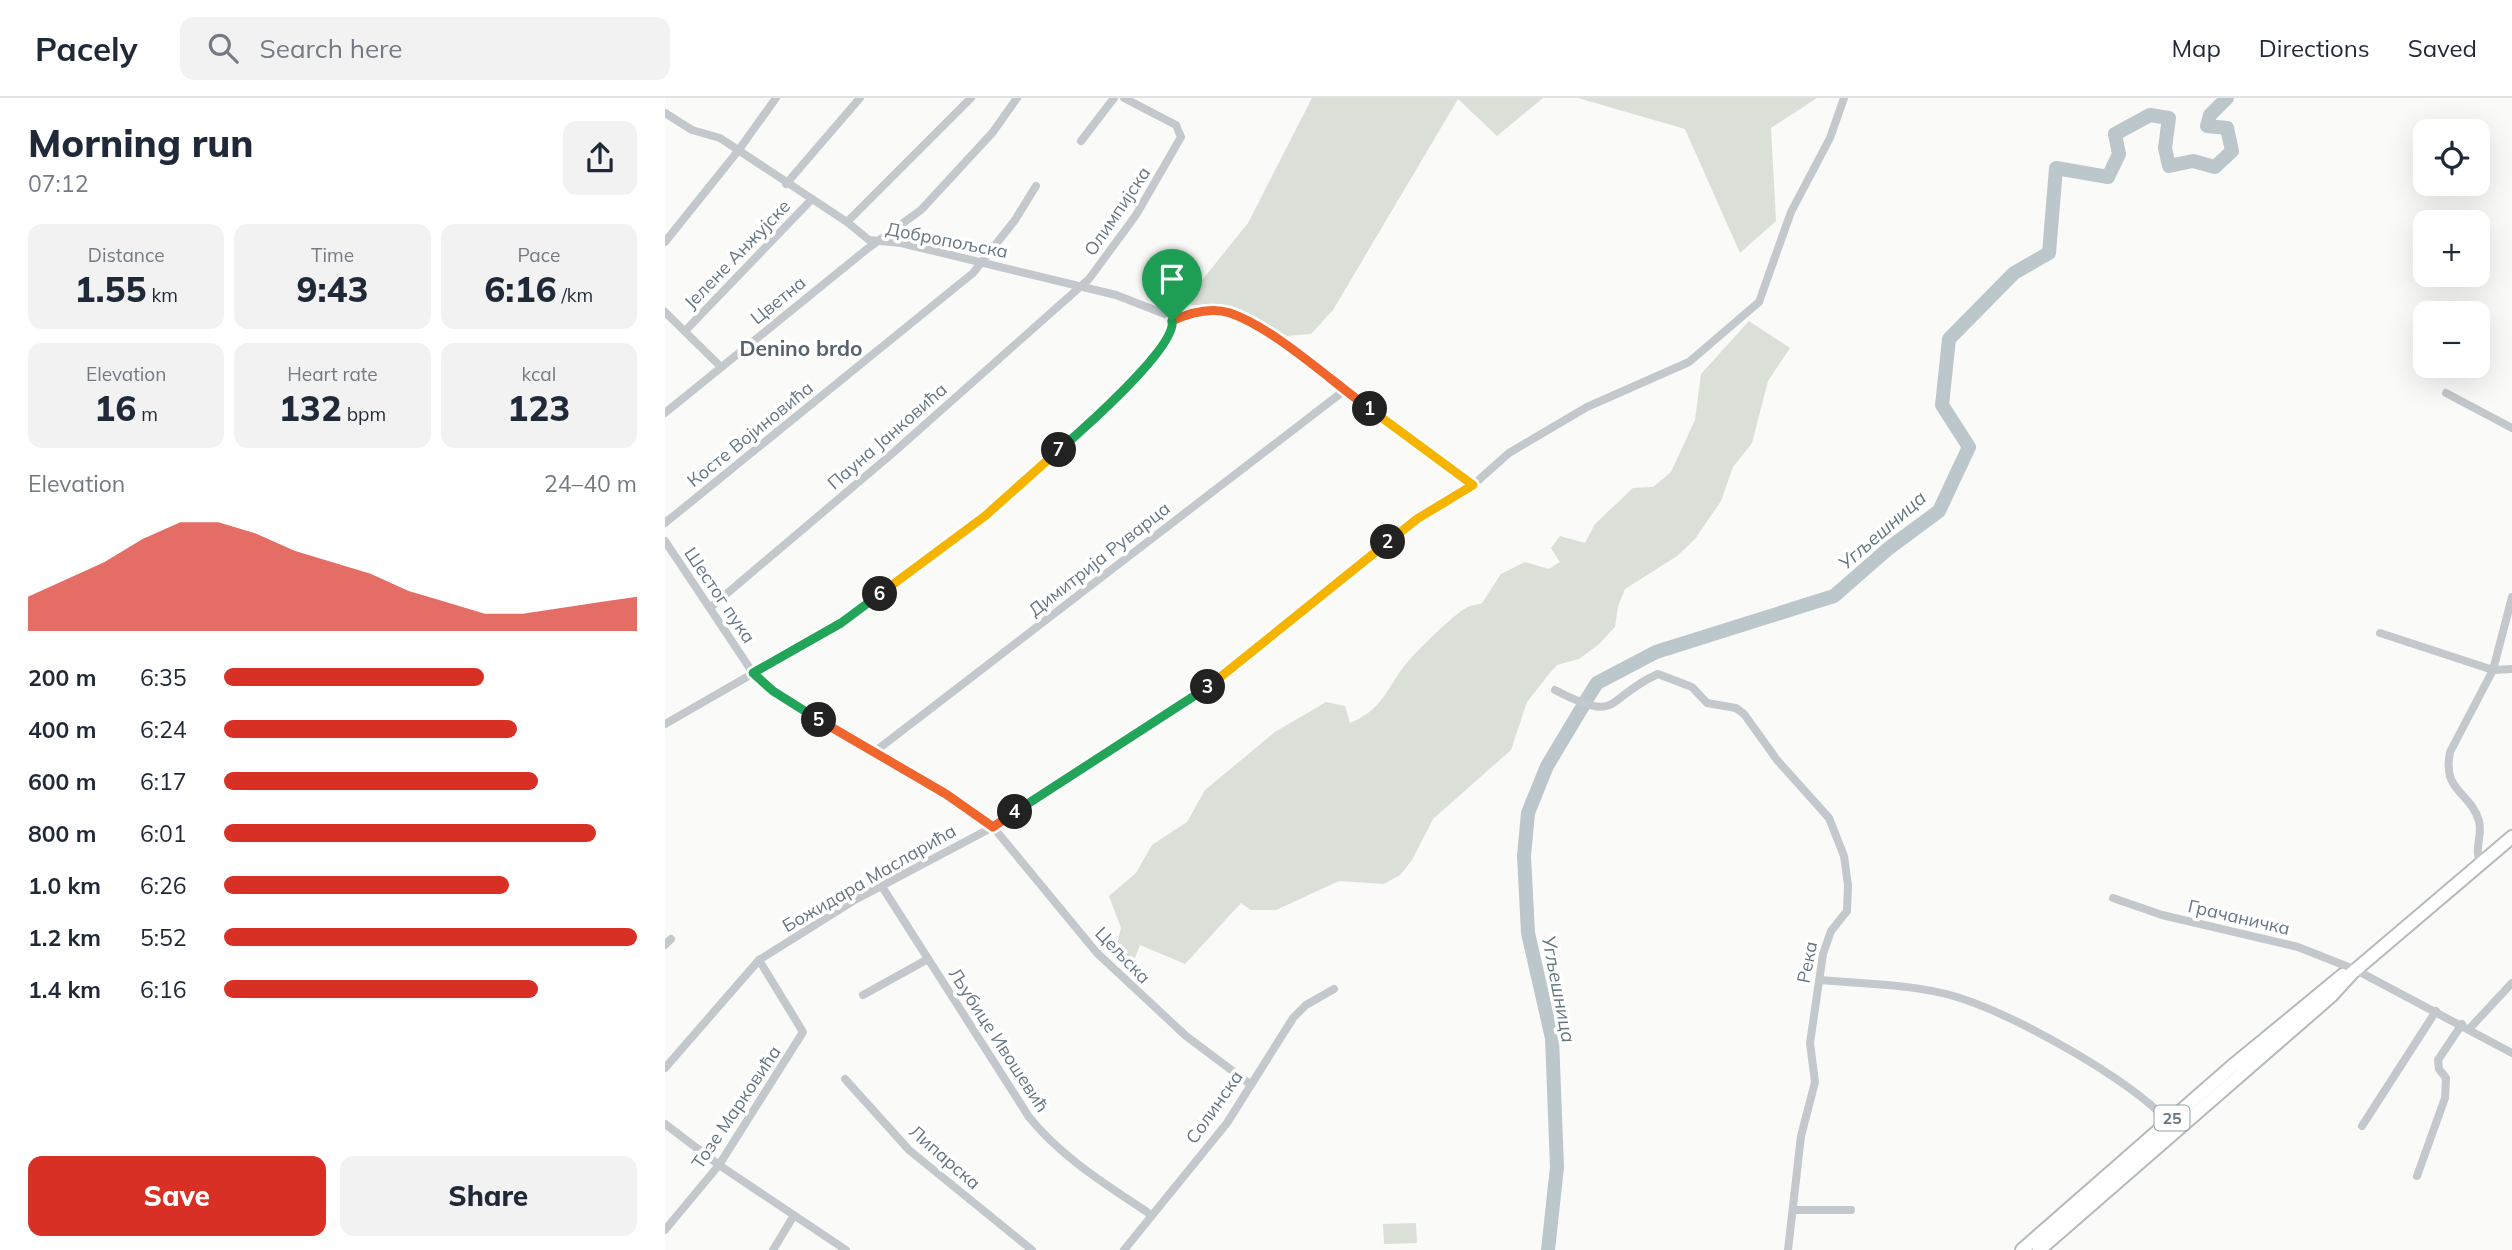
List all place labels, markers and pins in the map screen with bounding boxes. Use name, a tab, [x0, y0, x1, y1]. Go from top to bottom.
pin	[1142, 249, 1202, 321]
pin: 1	[1353, 392, 1387, 426]
pin: 7	[1041, 432, 1077, 468]
pin: 2	[1371, 524, 1405, 560]
pin: 6	[863, 576, 897, 612]
pin: 3	[1191, 670, 1225, 704]
pin: 5	[801, 702, 837, 738]
pin: 4	[997, 794, 1033, 830]

